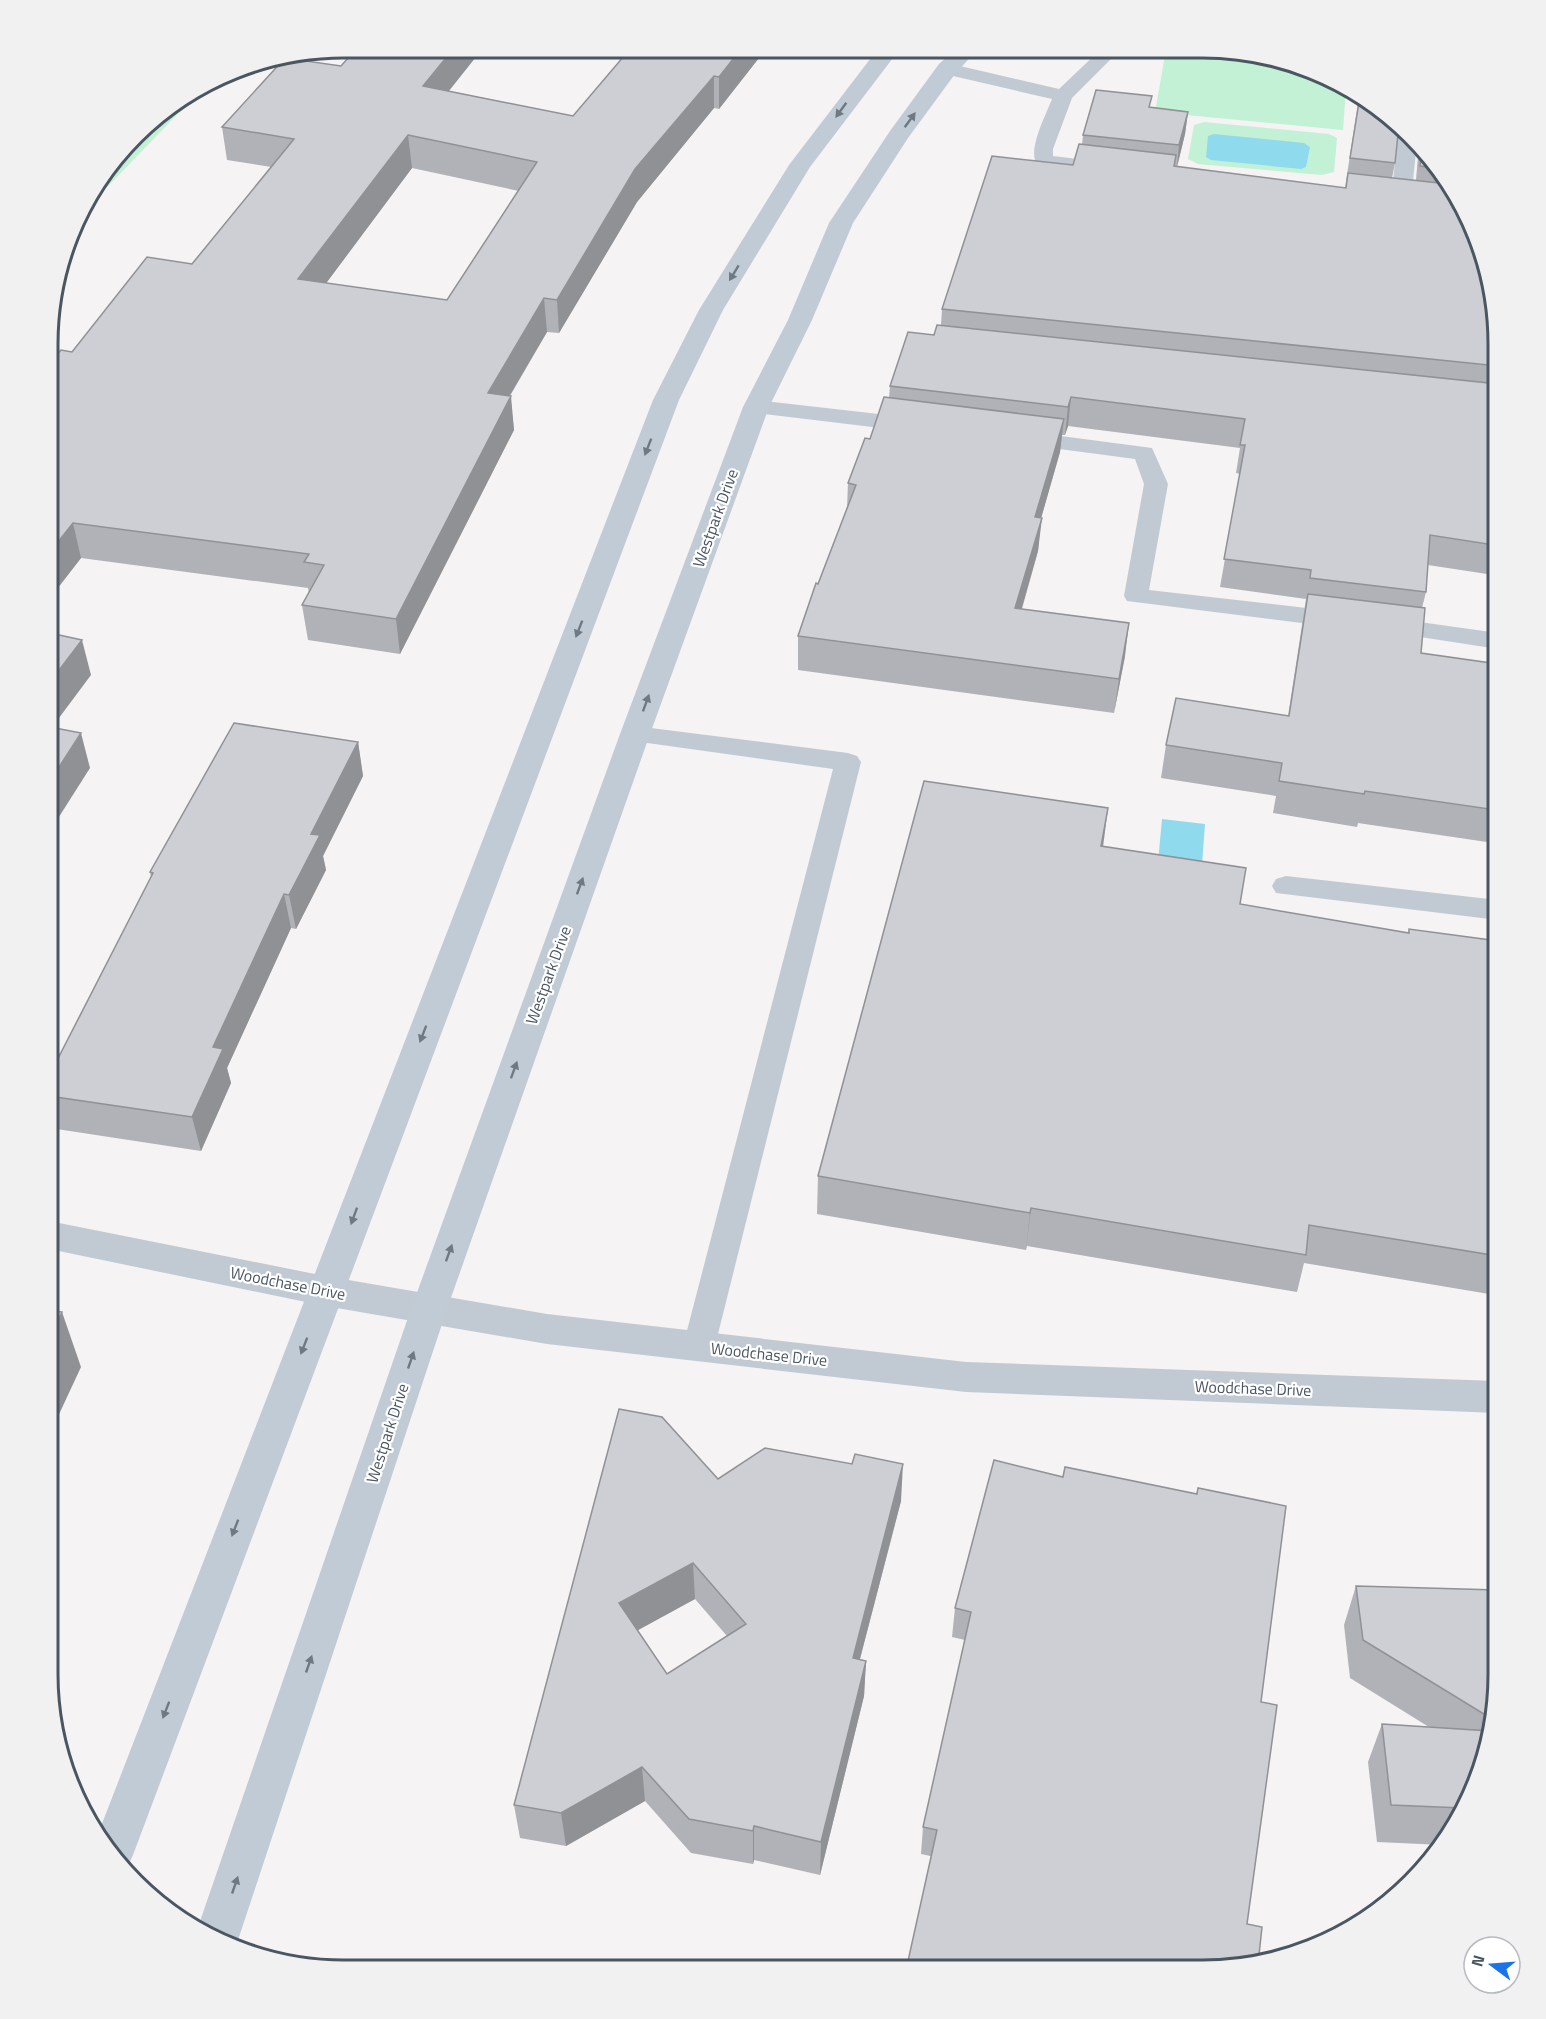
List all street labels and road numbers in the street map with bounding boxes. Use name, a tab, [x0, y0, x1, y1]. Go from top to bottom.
street label: Westpark Drive	[686, 465, 744, 571]
street label: Westpark Drive	[519, 922, 577, 1028]
street label: Woodchase Drive	[228, 1260, 348, 1306]
street label: Woodchase Drive	[710, 1336, 828, 1372]
street label: Woodchase Drive	[1194, 1374, 1312, 1402]
street label: Westpark Drive	[360, 1380, 414, 1486]

